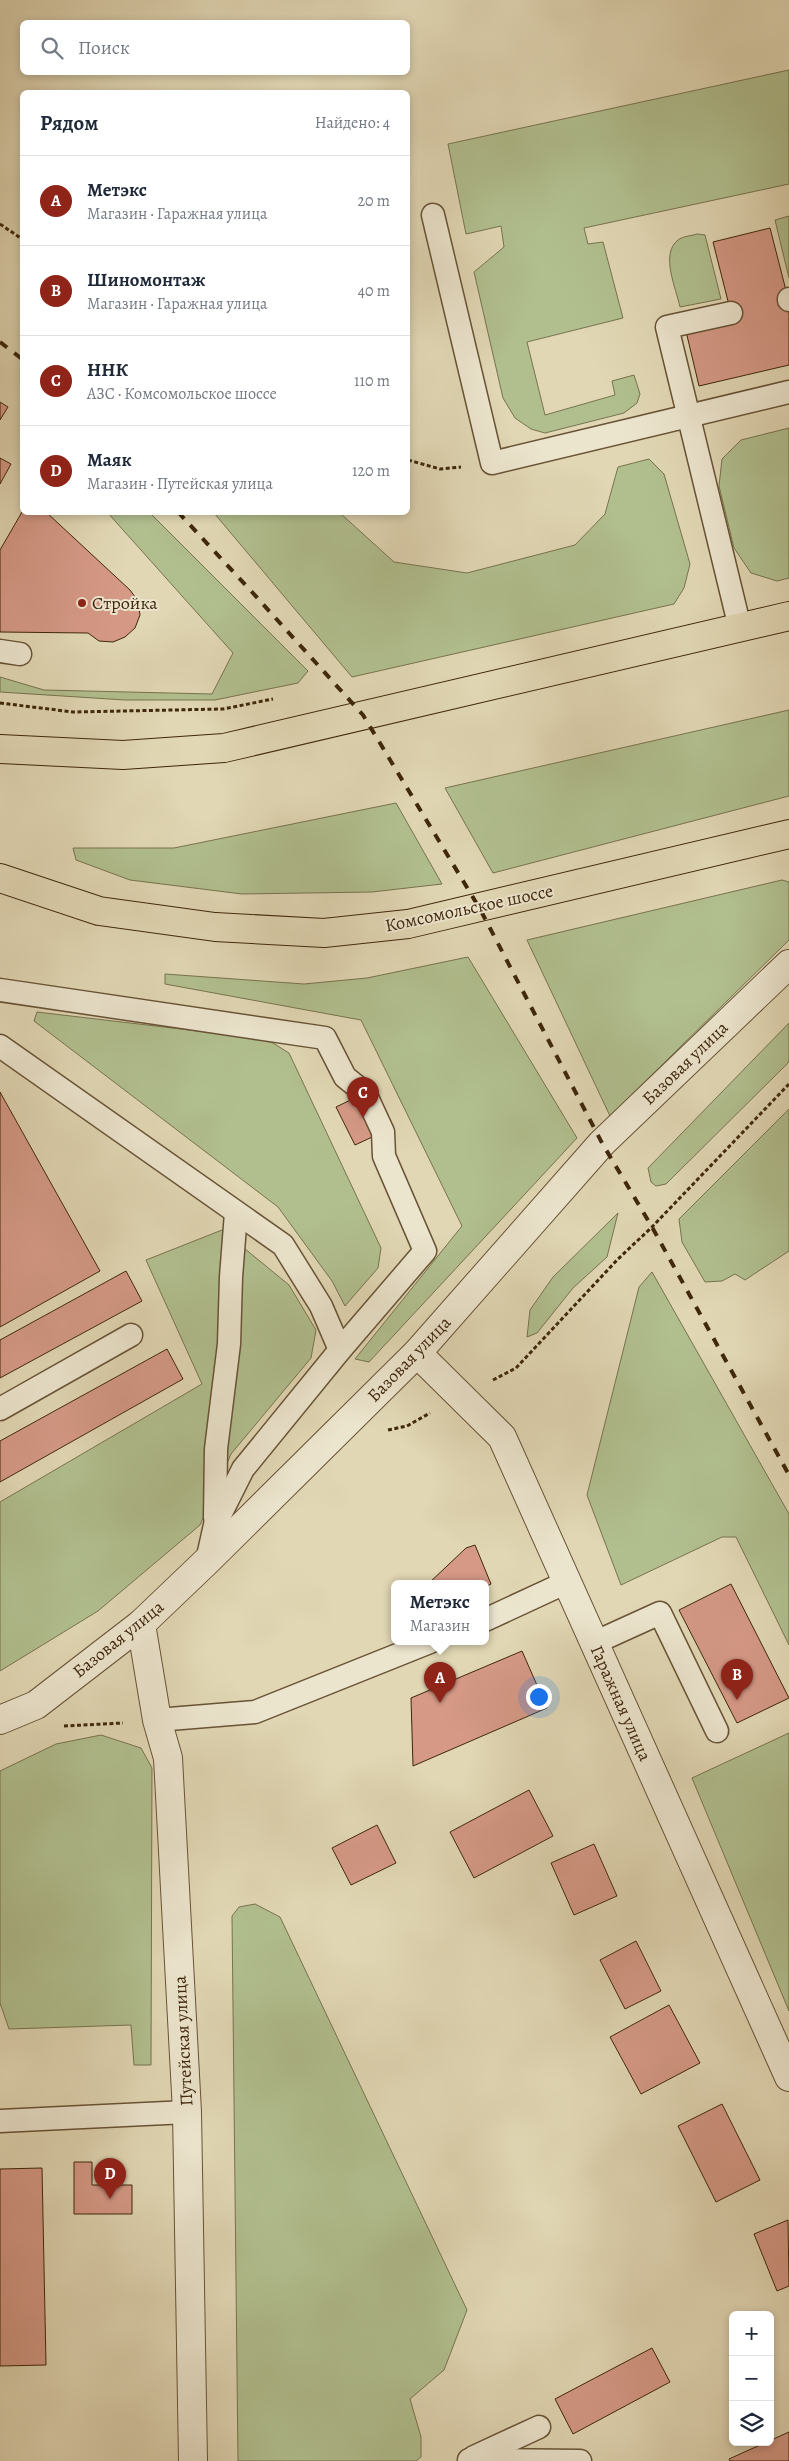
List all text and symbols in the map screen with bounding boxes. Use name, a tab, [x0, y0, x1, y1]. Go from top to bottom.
search box	[20, 20, 410, 75]
icon: search	[38, 34, 66, 62]
text: Поиск	[78, 35, 130, 61]
text: Рядом	[40, 109, 98, 137]
text: Найдено: 4	[315, 112, 390, 134]
text: Метэкс	[87, 177, 147, 203]
text: A	[51, 190, 61, 212]
text: 20 m	[357, 190, 390, 212]
text: Магазин · Гаражная улица	[87, 203, 267, 225]
text: Шиномонтаж	[87, 267, 206, 293]
text: B	[51, 280, 61, 302]
text: 40 m	[358, 280, 390, 302]
text: Магазин · Гаражная улица	[87, 293, 267, 315]
text: ННК	[87, 357, 128, 383]
text: C	[51, 370, 61, 392]
text: 110 m	[354, 370, 390, 392]
text: АЗС · Комсомольское шоссе	[87, 383, 277, 405]
text: Маяк	[87, 447, 132, 473]
text: D	[50, 460, 62, 482]
text: 120 m	[352, 460, 390, 482]
text: Магазин · Путейская улица	[87, 473, 273, 495]
place label: Стройка	[92, 591, 158, 615]
marker: Стройка	[76, 597, 88, 609]
street label: Комсомольское шоссе	[383, 878, 555, 938]
street label: Базовая улица	[637, 1015, 734, 1110]
pin: C	[347, 1077, 379, 1118]
street label: Базовая улица	[362, 1310, 457, 1407]
popup	[391, 1580, 489, 1645]
text: Метэкс	[410, 1589, 470, 1615]
street label: Базовая улица	[67, 1594, 169, 1683]
text: Магазин	[410, 1615, 470, 1637]
street label: Гаражная улица	[585, 1641, 658, 1765]
pin: B	[721, 1659, 753, 1700]
pin: A	[424, 1662, 456, 1703]
your location	[526, 1684, 552, 1710]
street label: Путейская улица	[168, 1975, 198, 2107]
pin: D	[94, 2158, 126, 2199]
map controls	[729, 2311, 774, 2446]
button: +	[729, 2311, 774, 2356]
button: −	[729, 2356, 774, 2401]
button: layers	[729, 2401, 774, 2446]

